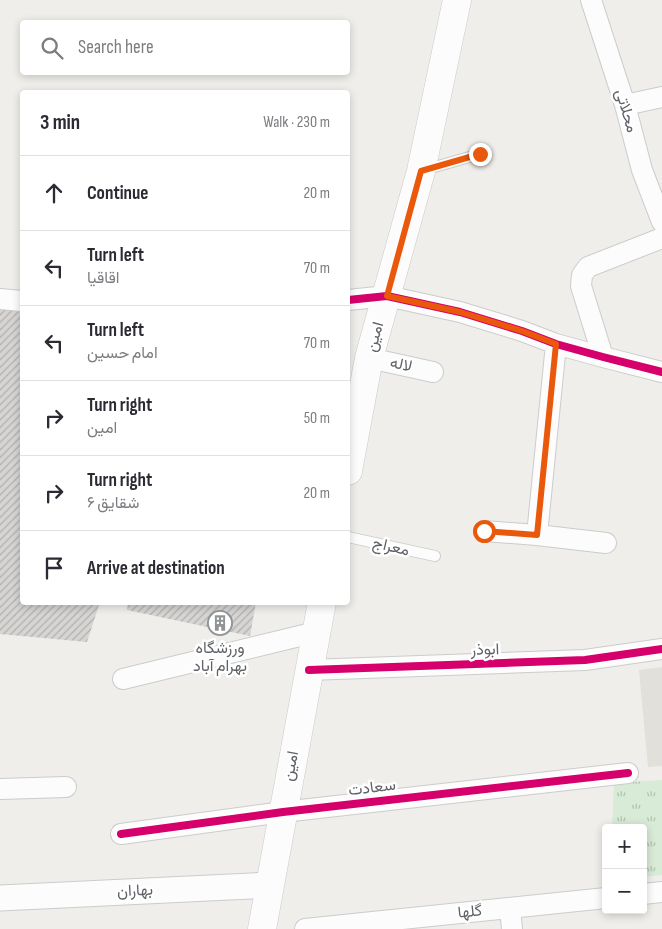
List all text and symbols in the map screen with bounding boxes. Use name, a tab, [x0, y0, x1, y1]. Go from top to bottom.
search box	[20, 20, 350, 75]
icon: search	[38, 34, 66, 62]
text: Search here	[78, 36, 154, 59]
street label: محلاتی	[611, 87, 641, 135]
text: 3 min	[40, 110, 80, 135]
text: Walk · 230 m	[263, 113, 330, 132]
route end	[469, 143, 492, 166]
icon: ahead	[40, 179, 68, 207]
text: Continue	[87, 182, 148, 205]
text: 20 m	[303, 184, 330, 203]
text: Turn left	[87, 244, 144, 267]
icon: left	[40, 254, 68, 282]
text: 70 m	[304, 259, 330, 278]
text: اقاقیا	[87, 269, 120, 288]
text: Turn left	[87, 319, 144, 342]
street label: امین	[362, 320, 388, 354]
icon: left	[40, 329, 68, 357]
text: 70 m	[304, 334, 330, 353]
text: امام حسین	[87, 344, 158, 363]
street label: لاله	[388, 353, 414, 377]
text: Turn right	[87, 394, 152, 417]
icon: right	[40, 404, 68, 432]
text: 50 m	[304, 409, 330, 428]
text: امین	[87, 419, 117, 438]
text: Turn right	[87, 469, 152, 492]
icon: right	[40, 479, 68, 507]
text: 20 m	[303, 484, 330, 503]
text: شقایق ۶	[87, 494, 139, 513]
route start	[473, 520, 496, 543]
street label: معراج	[371, 534, 411, 561]
icon: arrive	[40, 554, 68, 582]
text: Arrive at destination	[87, 557, 225, 580]
building icon: ورزشگاه بهرام آباد	[207, 610, 233, 636]
place label: ورزشگاه بهرام آباد	[193, 639, 247, 676]
street label: ابوذر	[469, 640, 500, 660]
street label: امین	[279, 749, 303, 783]
street label: سعادت	[347, 776, 397, 800]
map controls	[602, 824, 647, 914]
button: +	[602, 824, 647, 869]
button: −	[602, 869, 647, 914]
street label: بهاران	[117, 881, 153, 901]
street label: گلها	[457, 901, 483, 923]

